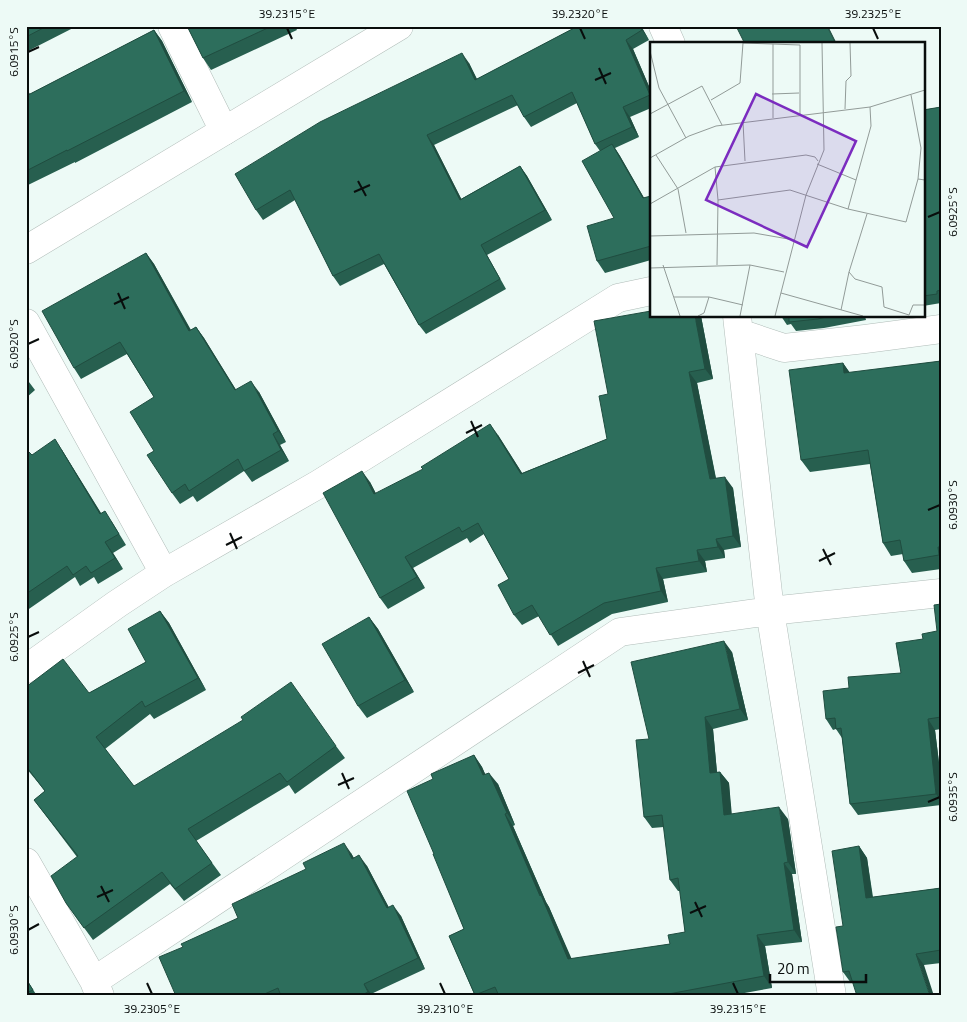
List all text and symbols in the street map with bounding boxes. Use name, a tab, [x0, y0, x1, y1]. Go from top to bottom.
text: 39.2315°E	[259, 4, 315, 23]
text: 39.2320°E	[552, 4, 608, 23]
text: 39.2325°E	[845, 4, 901, 23]
text: 6.0915°S	[4, 27, 23, 77]
inset map	[650, 42, 924, 318]
text: 6.0925°S	[943, 187, 962, 237]
text: 6.0920°S	[4, 319, 23, 369]
text: 6.0930°S	[943, 480, 962, 530]
text: 6.0925°S	[4, 612, 23, 662]
text: 6.0935°S	[943, 772, 962, 822]
text: 6.0930°S	[4, 905, 23, 955]
scale bar	[770, 952, 866, 984]
text: 20 m	[777, 957, 810, 980]
text: 39.2305°E	[124, 999, 180, 1018]
text: 39.2310°E	[417, 999, 473, 1018]
text: 39.2315°E	[710, 999, 766, 1018]

